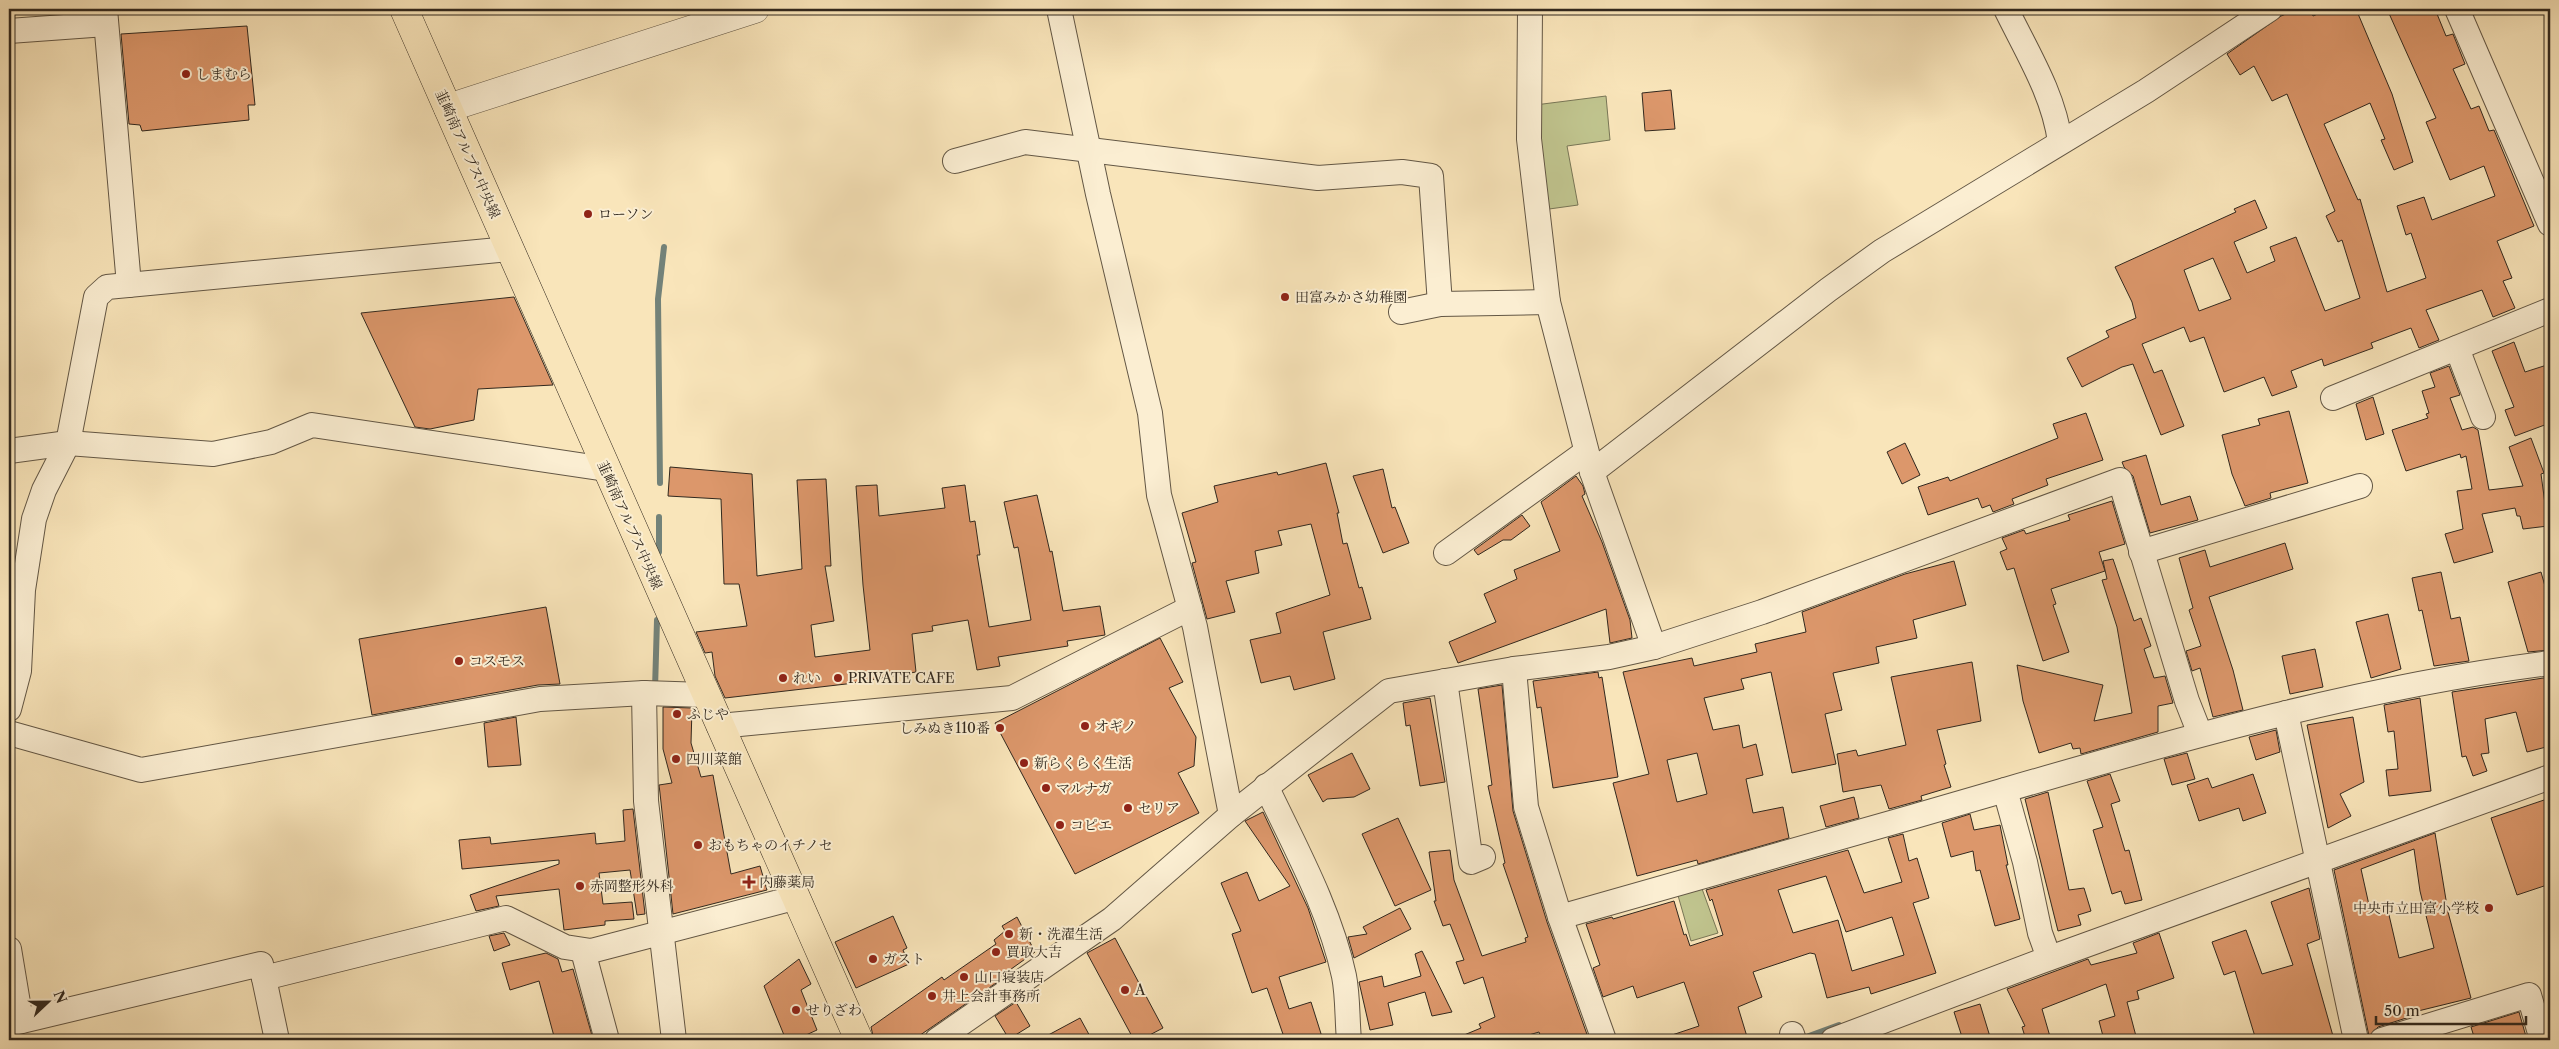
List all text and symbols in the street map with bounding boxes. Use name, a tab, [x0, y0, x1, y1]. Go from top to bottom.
place label: しまむら	[196, 65, 252, 83]
marker: しまむら	[180, 68, 192, 80]
street label: 韮崎南アルプス中央線	[432, 87, 504, 221]
place label: ローソン	[598, 205, 653, 223]
marker: ローソン	[582, 208, 594, 220]
place label: 田富みかさ幼稚園	[1295, 288, 1407, 306]
marker: 田富みかさ幼稚園	[1279, 291, 1291, 303]
street label: 韮崎南アルプス中央線	[594, 458, 666, 592]
place label: コスモス	[469, 652, 525, 670]
marker: コスモス	[453, 655, 465, 667]
place label: れい	[793, 669, 821, 687]
place label: PRIVATE CAFE	[848, 669, 955, 687]
marker: れい	[777, 672, 789, 684]
marker: PRIVATE CAFE	[832, 672, 844, 684]
place label: ふじや	[687, 705, 729, 723]
marker: ふじや	[671, 708, 683, 720]
place label: オギノ	[1095, 717, 1137, 735]
place label: しみぬき110番	[899, 719, 990, 737]
marker: オギノ	[1079, 720, 1091, 732]
marker: しみぬき110番	[994, 722, 1006, 734]
place label: 四川菜館	[686, 750, 742, 768]
marker: 四川菜館	[670, 753, 682, 765]
place label: 新らくらく生活	[1034, 754, 1132, 772]
marker: 新らくらく生活	[1018, 757, 1030, 769]
place label: マルナガ	[1056, 779, 1112, 797]
marker: マルナガ	[1040, 782, 1052, 794]
place label: セリア	[1138, 799, 1180, 817]
marker: セリア	[1122, 802, 1134, 814]
place label: コピエ	[1070, 816, 1112, 834]
marker: コピエ	[1054, 819, 1066, 831]
place label: おもちゃのイチノセ	[708, 836, 833, 854]
marker: おもちゃのイチノセ	[692, 839, 704, 851]
place label: 内藤薬局	[759, 873, 815, 891]
marker: 内藤薬局	[743, 876, 755, 888]
place label: 赤岡整形外科	[590, 877, 674, 895]
marker: 赤岡整形外科	[574, 880, 586, 892]
place label: 中央市立田富小学校	[2353, 899, 2479, 917]
marker: 中央市立田富小学校	[2483, 902, 2495, 914]
place label: 新・洗濯生活	[1019, 925, 1103, 943]
marker: 新・洗濯生活	[1003, 928, 1015, 940]
place label: 買取大吉	[1006, 943, 1062, 961]
marker: 買取大吉	[990, 946, 1002, 958]
place label: ガスト	[883, 950, 925, 968]
marker: ガスト	[867, 953, 879, 965]
place label: 山口寝装店	[974, 968, 1044, 986]
marker: 山口寝装店	[958, 971, 970, 983]
north arrow	[22, 976, 72, 1026]
place label: A	[1134, 981, 1146, 999]
marker: A	[1119, 984, 1131, 996]
place label: 井上会計事務所	[942, 987, 1040, 1005]
text: N	[49, 988, 71, 1006]
marker: 井上会計事務所	[926, 990, 938, 1002]
scale bar	[2376, 994, 2526, 1026]
place label: せりざわ	[806, 1001, 862, 1019]
text: 50 m	[2384, 1001, 2420, 1020]
marker: せりざわ	[790, 1004, 802, 1016]

